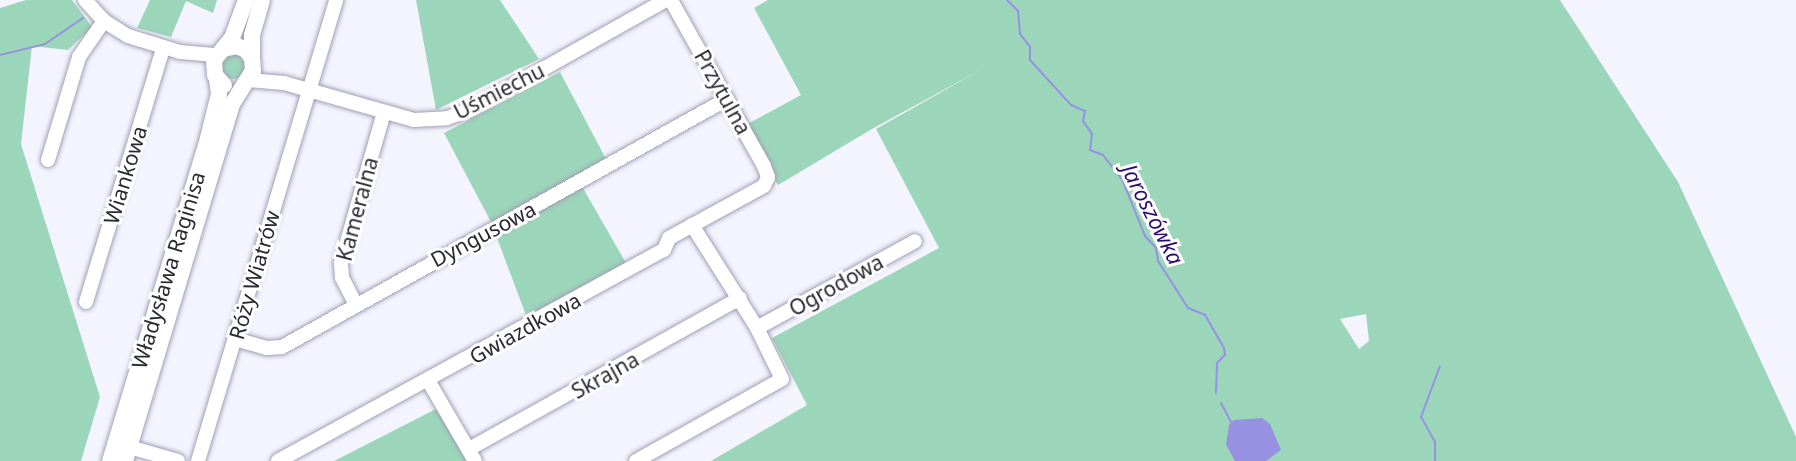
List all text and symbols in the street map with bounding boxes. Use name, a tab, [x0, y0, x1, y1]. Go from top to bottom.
street label: Przytulna	[690, 45, 756, 139]
street label: Uśmiechu	[449, 57, 549, 125]
street label: Wiankowa	[98, 123, 152, 227]
street label: Kameralna	[331, 154, 383, 264]
water label: Jaroszówka	[1116, 159, 1190, 269]
street label: Władysława Raginisa	[126, 168, 210, 372]
street label: Dyngusowa	[426, 196, 540, 272]
street label: Róży Wiatrów	[224, 208, 284, 342]
street label: Ogrodowa	[785, 249, 887, 321]
street label: Gwiazdkowa	[465, 287, 585, 369]
street label: Skrajna	[567, 346, 643, 404]

